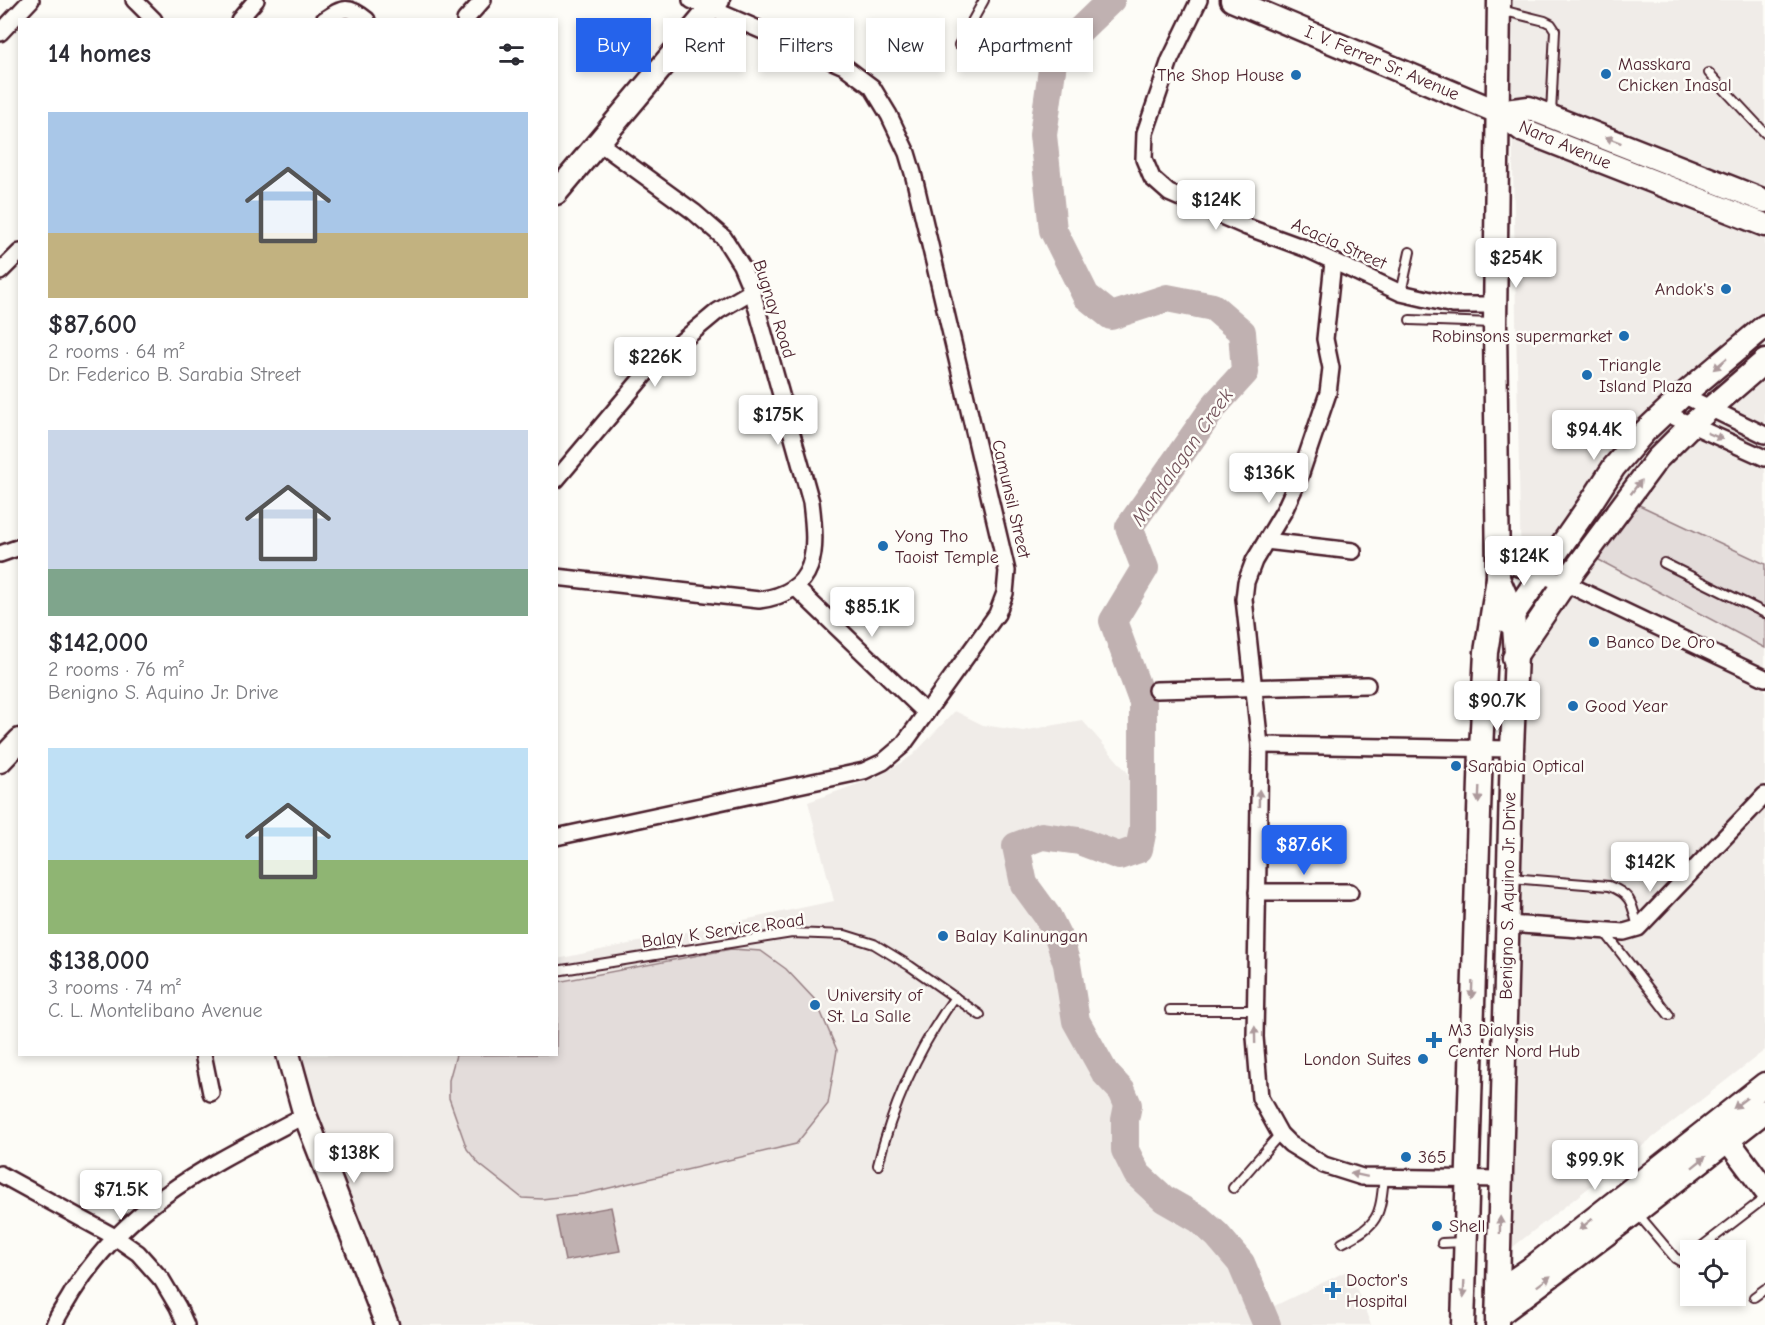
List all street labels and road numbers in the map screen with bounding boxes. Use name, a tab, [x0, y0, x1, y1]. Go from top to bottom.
street label: I. V. Ferrer Sr. Avenue	[1302, 21, 1462, 105]
street label: Nara Avenue	[1516, 116, 1614, 174]
street label: Acacia Street	[1288, 214, 1390, 275]
street label: Bugnay Road	[748, 257, 800, 361]
street label: Camunsil Street	[987, 438, 1035, 561]
street label: Benigno S. Aquino Jr. Drive	[1496, 792, 1520, 1000]
street label: Balay K Service Road	[640, 909, 806, 953]

